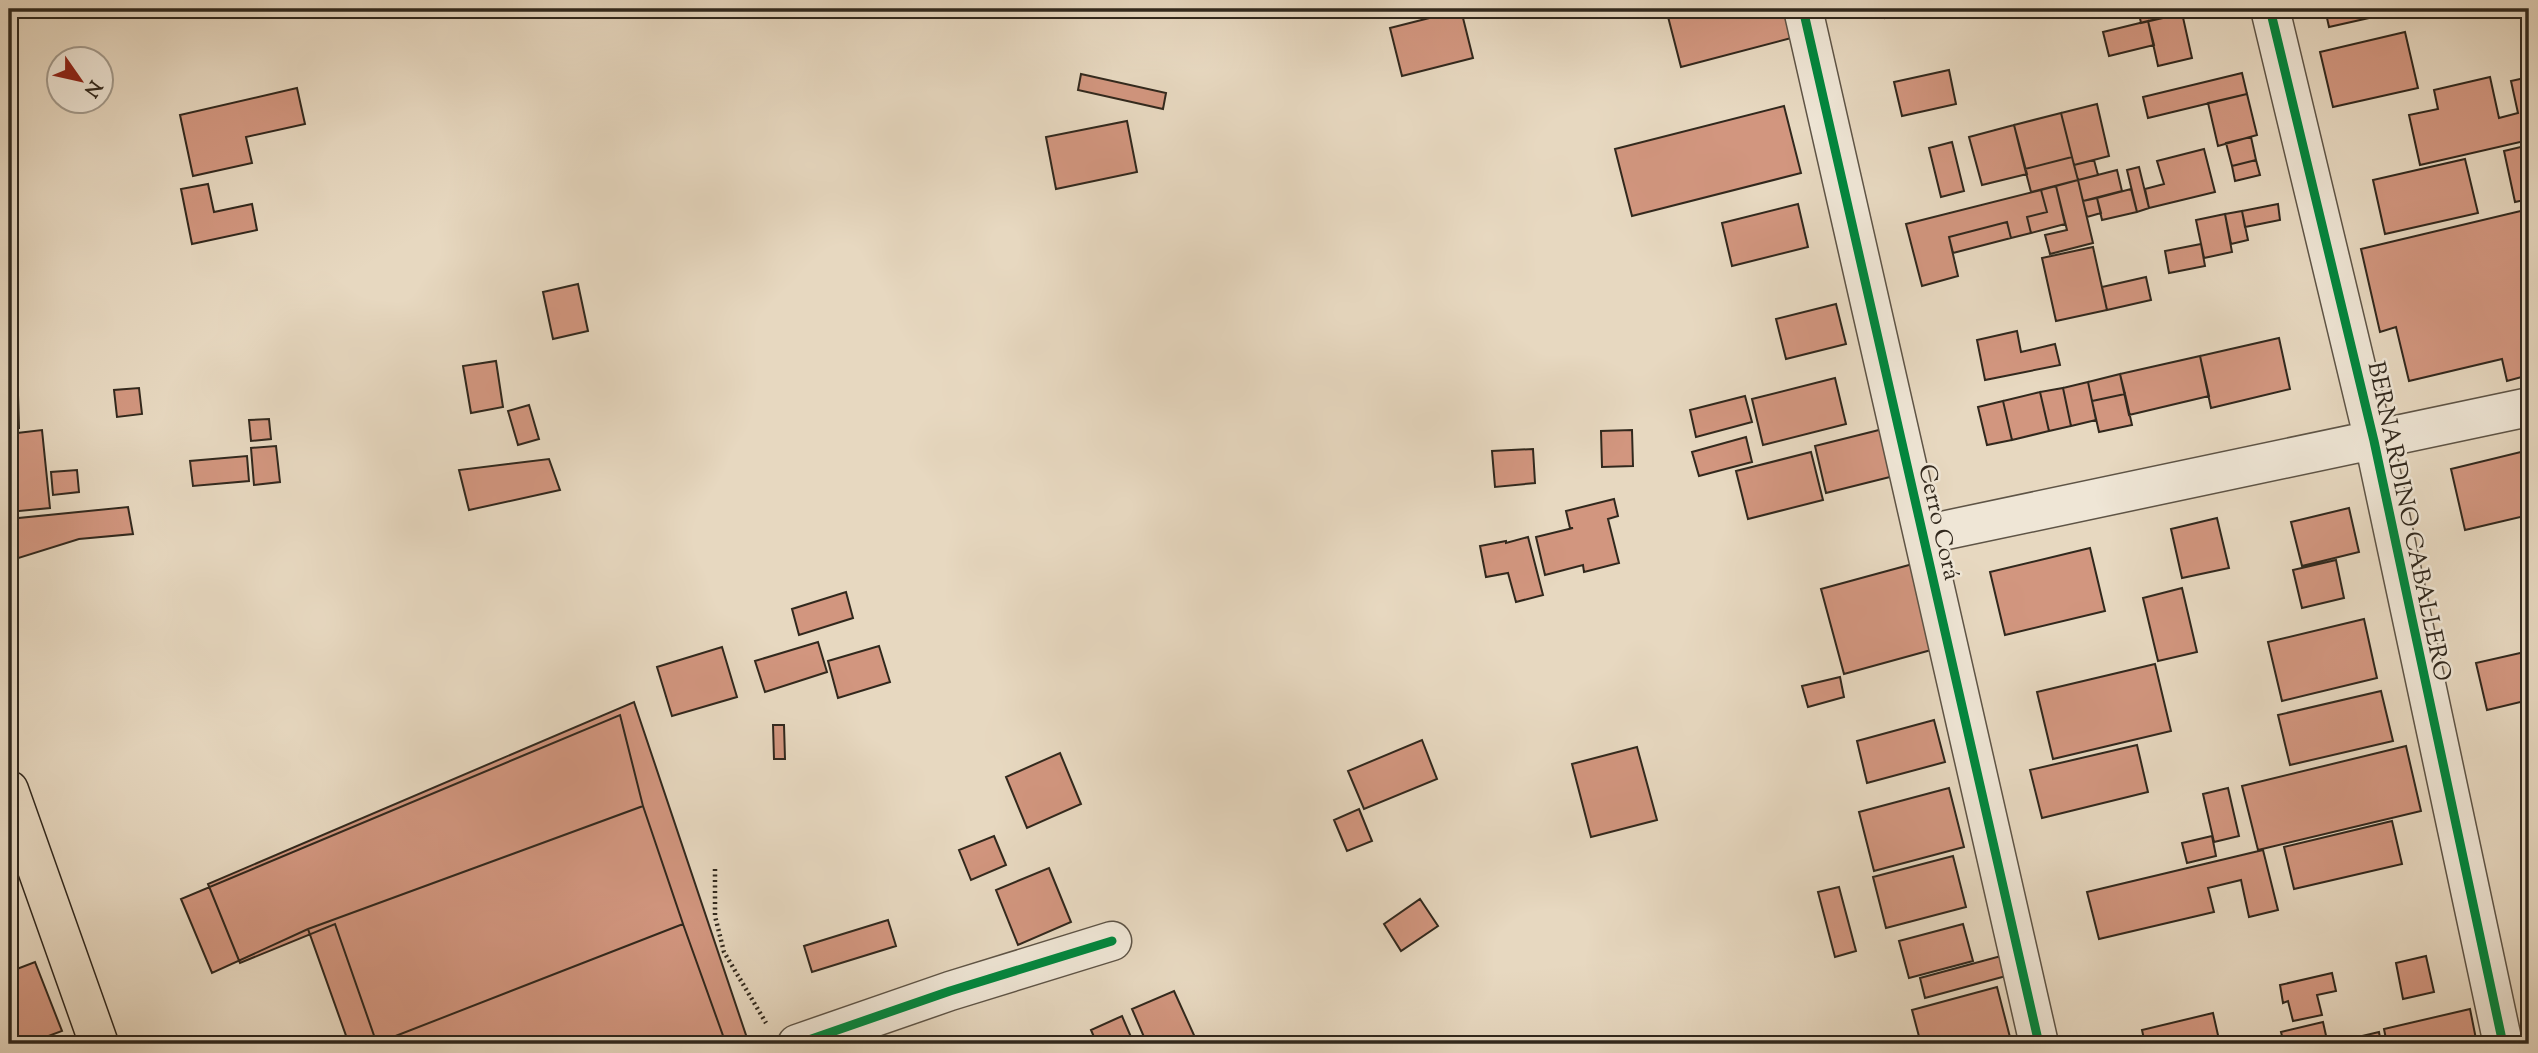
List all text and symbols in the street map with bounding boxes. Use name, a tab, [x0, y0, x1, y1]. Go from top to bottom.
north arrow	[46, 46, 116, 116]
text: N	[77, 74, 107, 102]
street label: BERNARDINO CABALLERO	[2358, 358, 2459, 684]
street label: Cerro Corá	[1908, 461, 1968, 584]

